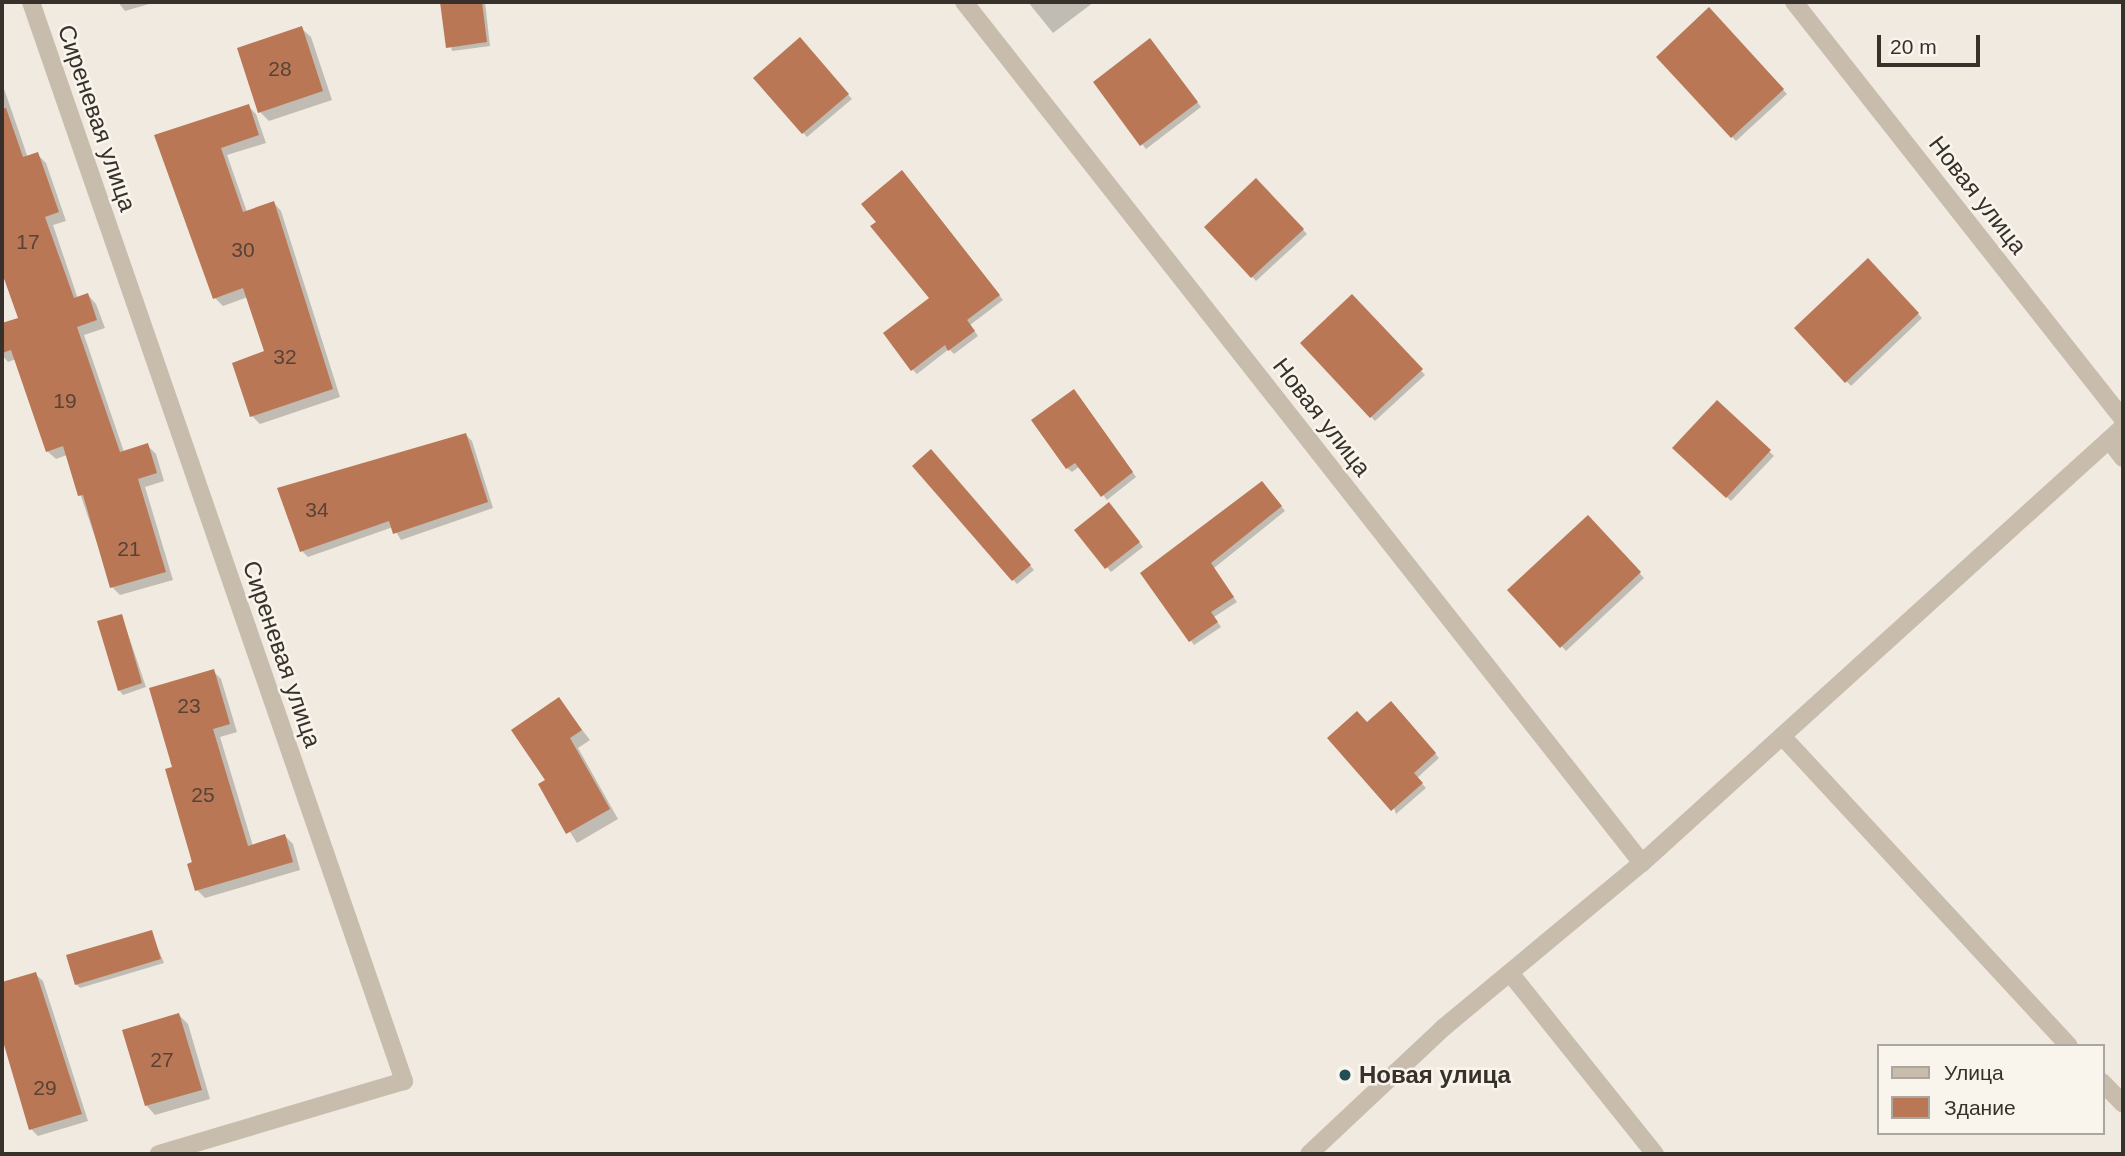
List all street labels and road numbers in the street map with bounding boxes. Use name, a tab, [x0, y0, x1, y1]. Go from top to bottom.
street label: Сиреневая улица	[52, 21, 142, 215]
street label: Новая улица	[1923, 130, 2033, 260]
street label: Новая улица	[1267, 352, 1377, 482]
street label: Сиреневая улица	[237, 557, 327, 751]

